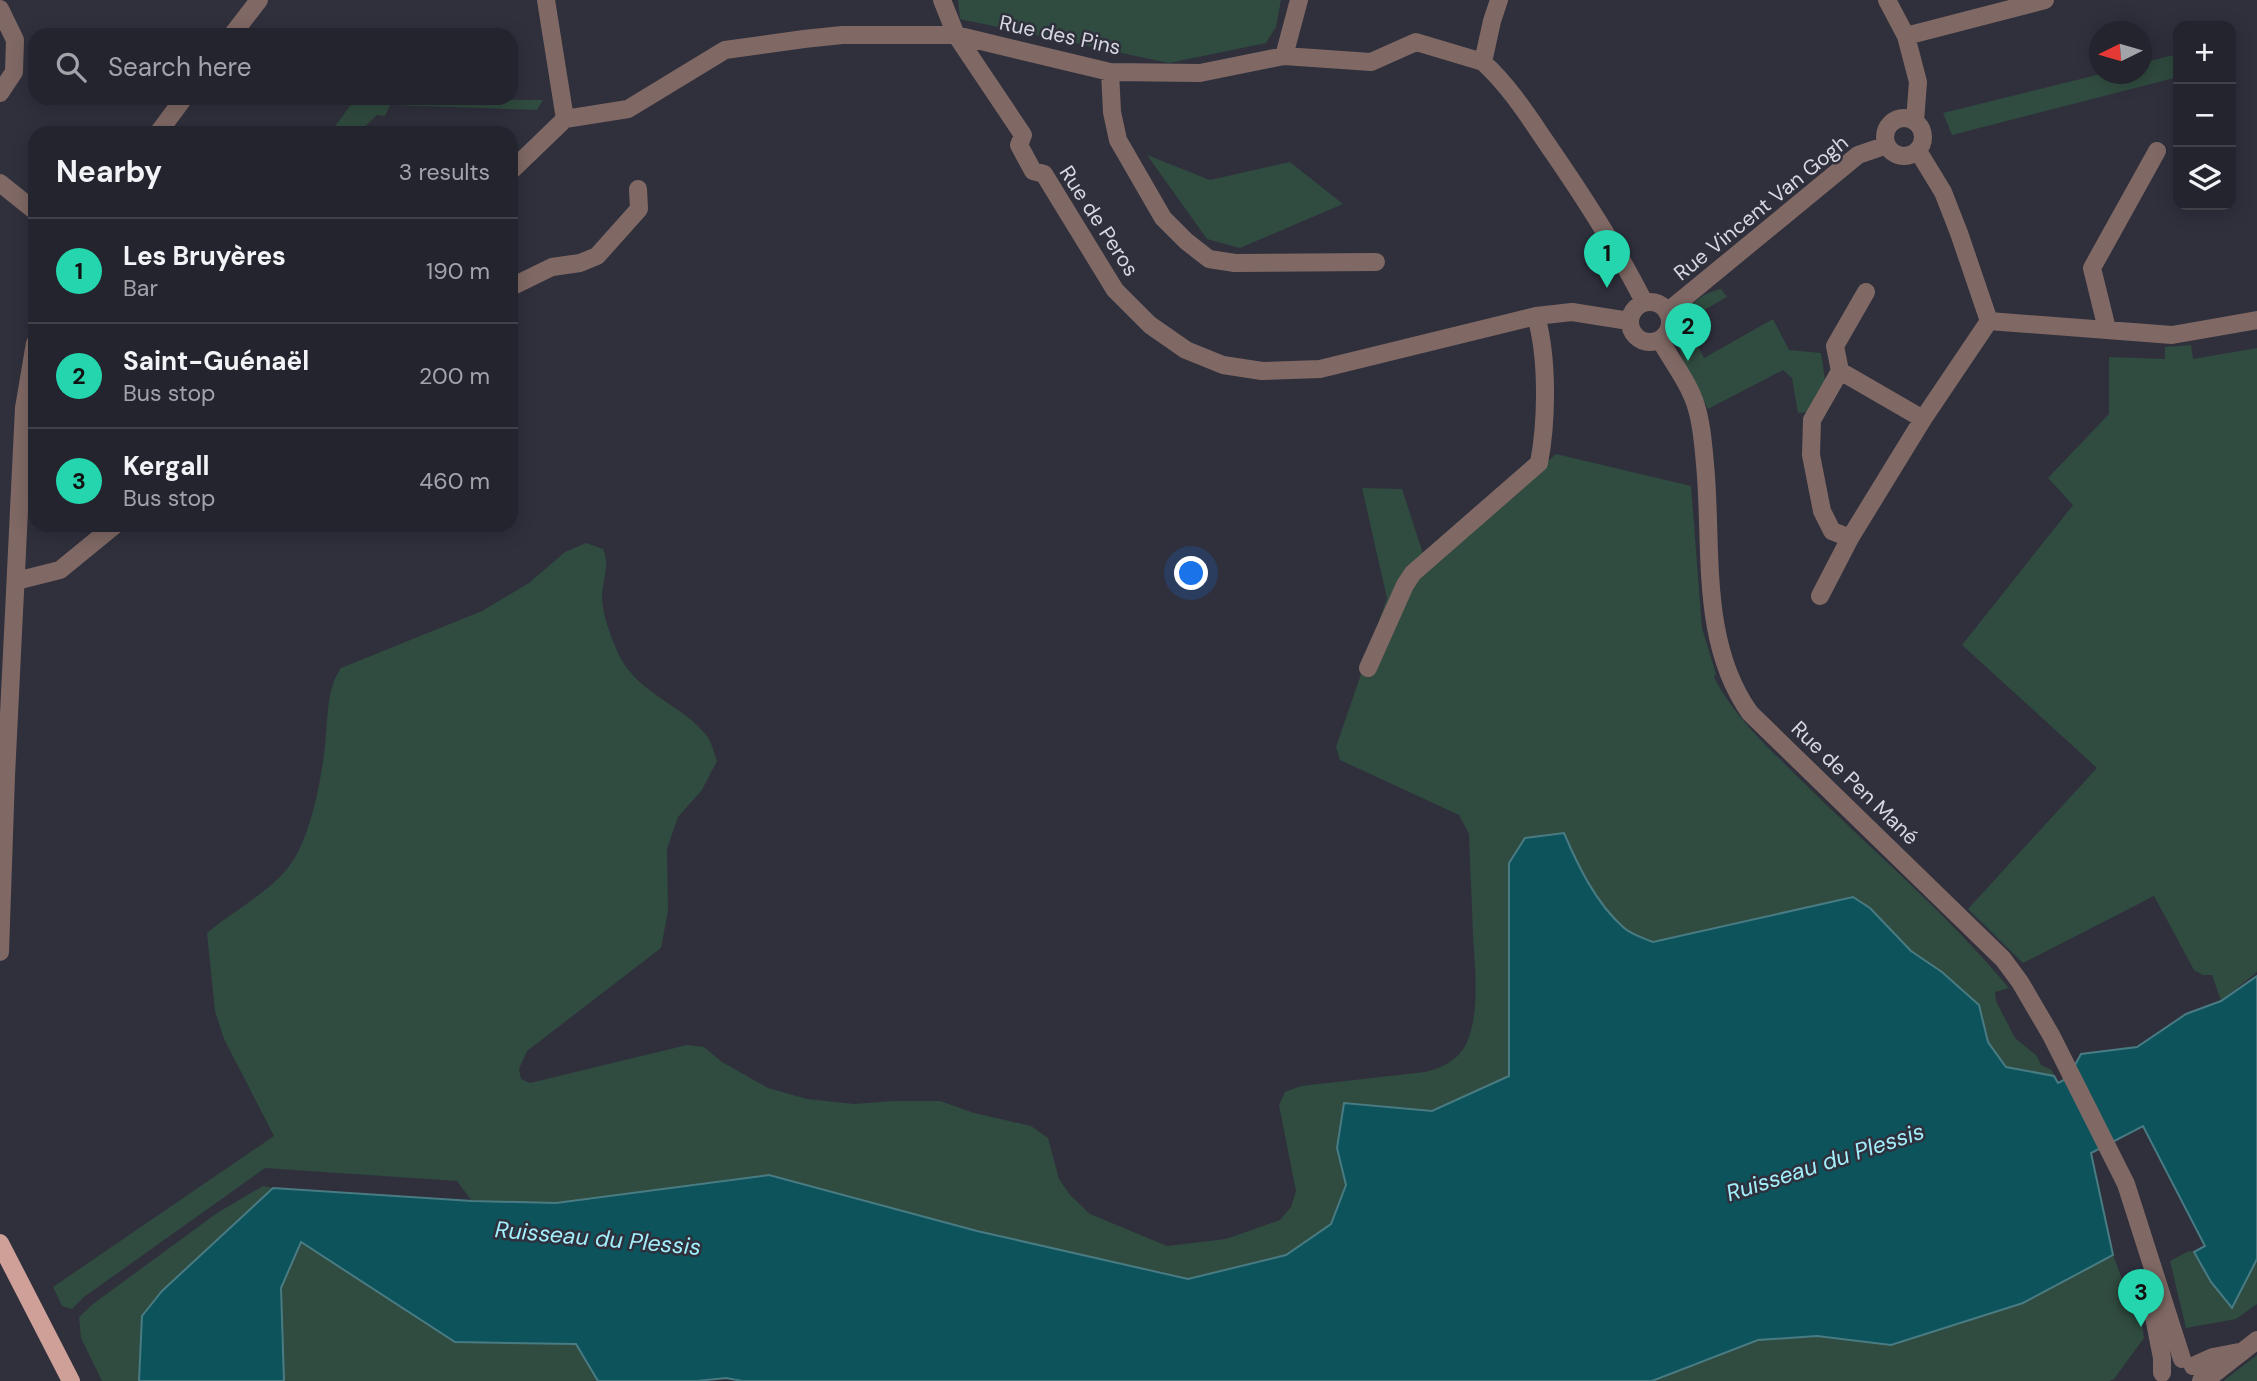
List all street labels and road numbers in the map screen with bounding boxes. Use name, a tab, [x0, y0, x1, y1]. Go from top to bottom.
street label: Rue des Pins	[997, 9, 1123, 61]
street label: Rue Vincent Van Gogh	[1668, 129, 1854, 287]
street label: Rue de Peros	[1053, 160, 1145, 282]
street label: Rue de Pen Mané	[1785, 715, 1925, 851]

